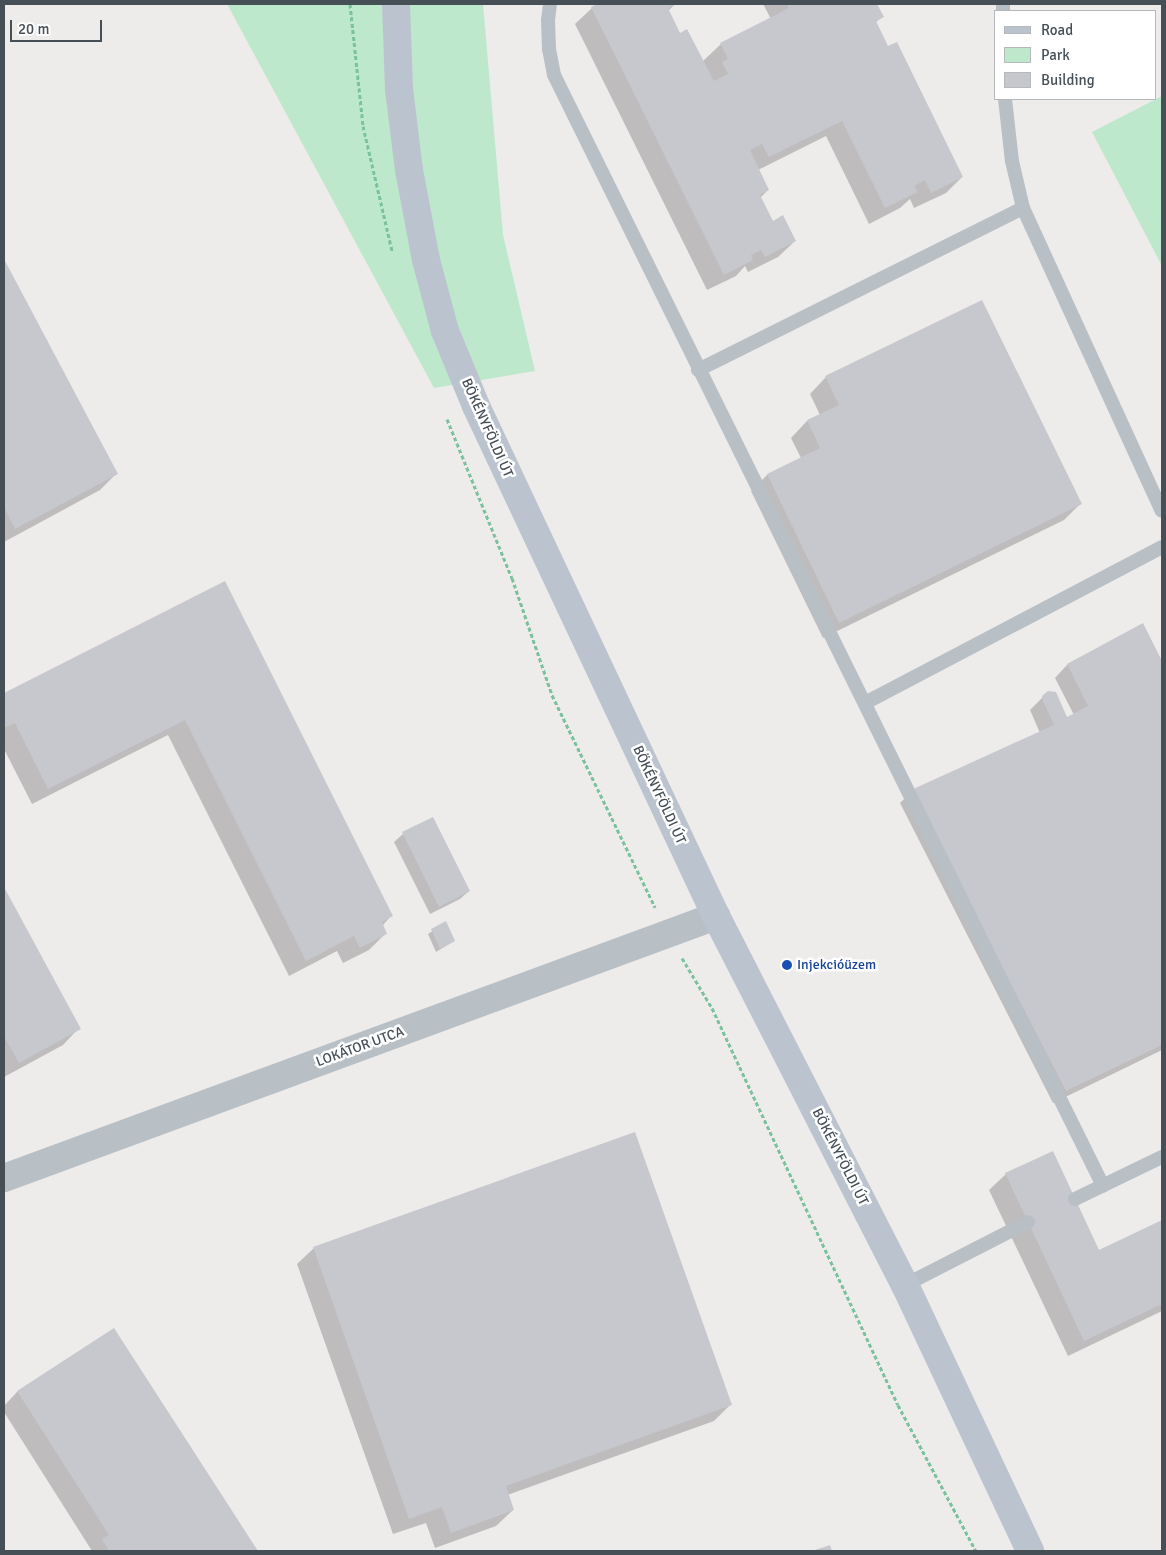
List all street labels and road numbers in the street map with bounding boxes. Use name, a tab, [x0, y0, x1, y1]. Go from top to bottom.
street label: BÖKÉNYFÖLDI ÚT	[458, 376, 516, 480]
street label: BÖKÉNYFÖLDI ÚT	[629, 743, 689, 847]
street label: LOKÁTOR UTCA	[314, 1023, 406, 1071]
street label: BÖKÉNYFÖLDI ÚT	[808, 1106, 872, 1208]

